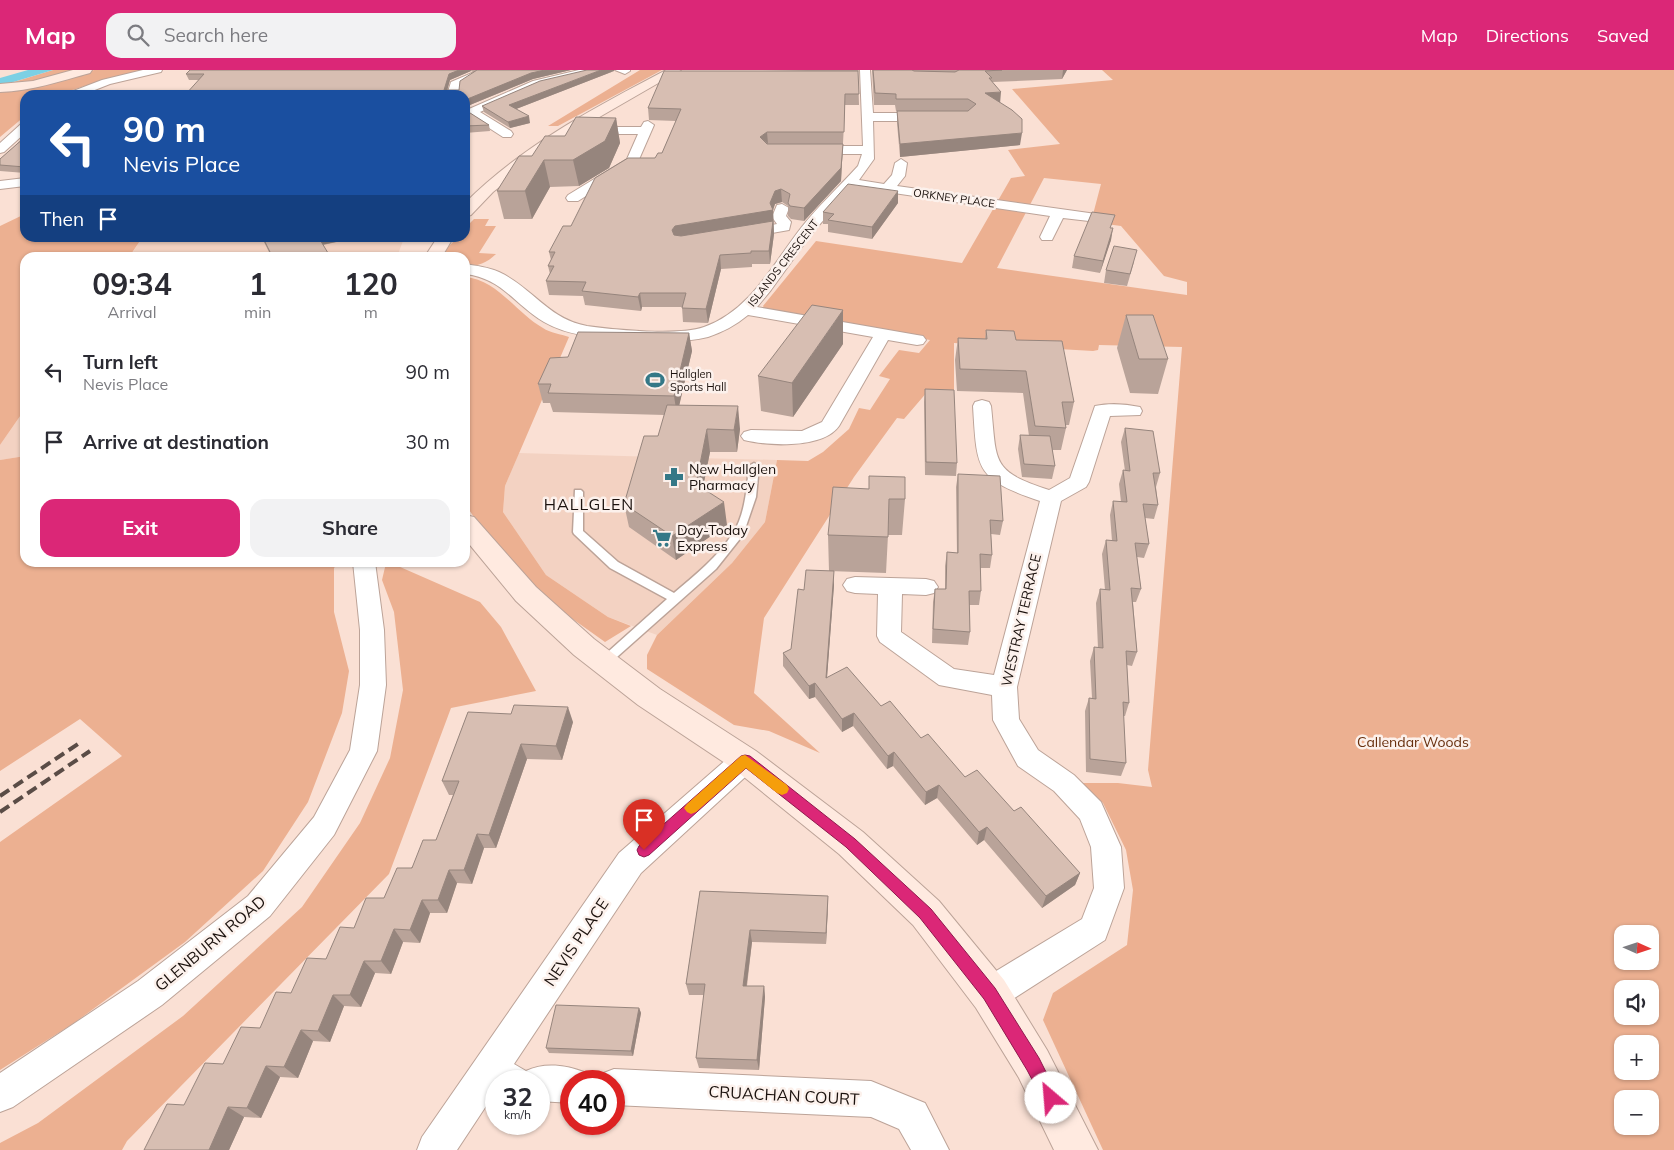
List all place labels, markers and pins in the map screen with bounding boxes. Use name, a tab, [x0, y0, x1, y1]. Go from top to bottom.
place label: Hallglen Sports Hall	[670, 367, 726, 394]
sports icon: Hallglen Sports Hall	[644, 369, 666, 391]
place label: New Hallglen Pharmacy	[689, 460, 776, 494]
pharmacy icon: New Hallglen Pharmacy	[663, 466, 685, 488]
place label: Day-Today Express	[677, 521, 748, 555]
supermarket icon: Day-Today Express	[651, 527, 673, 549]
pin	[623, 799, 665, 850]

